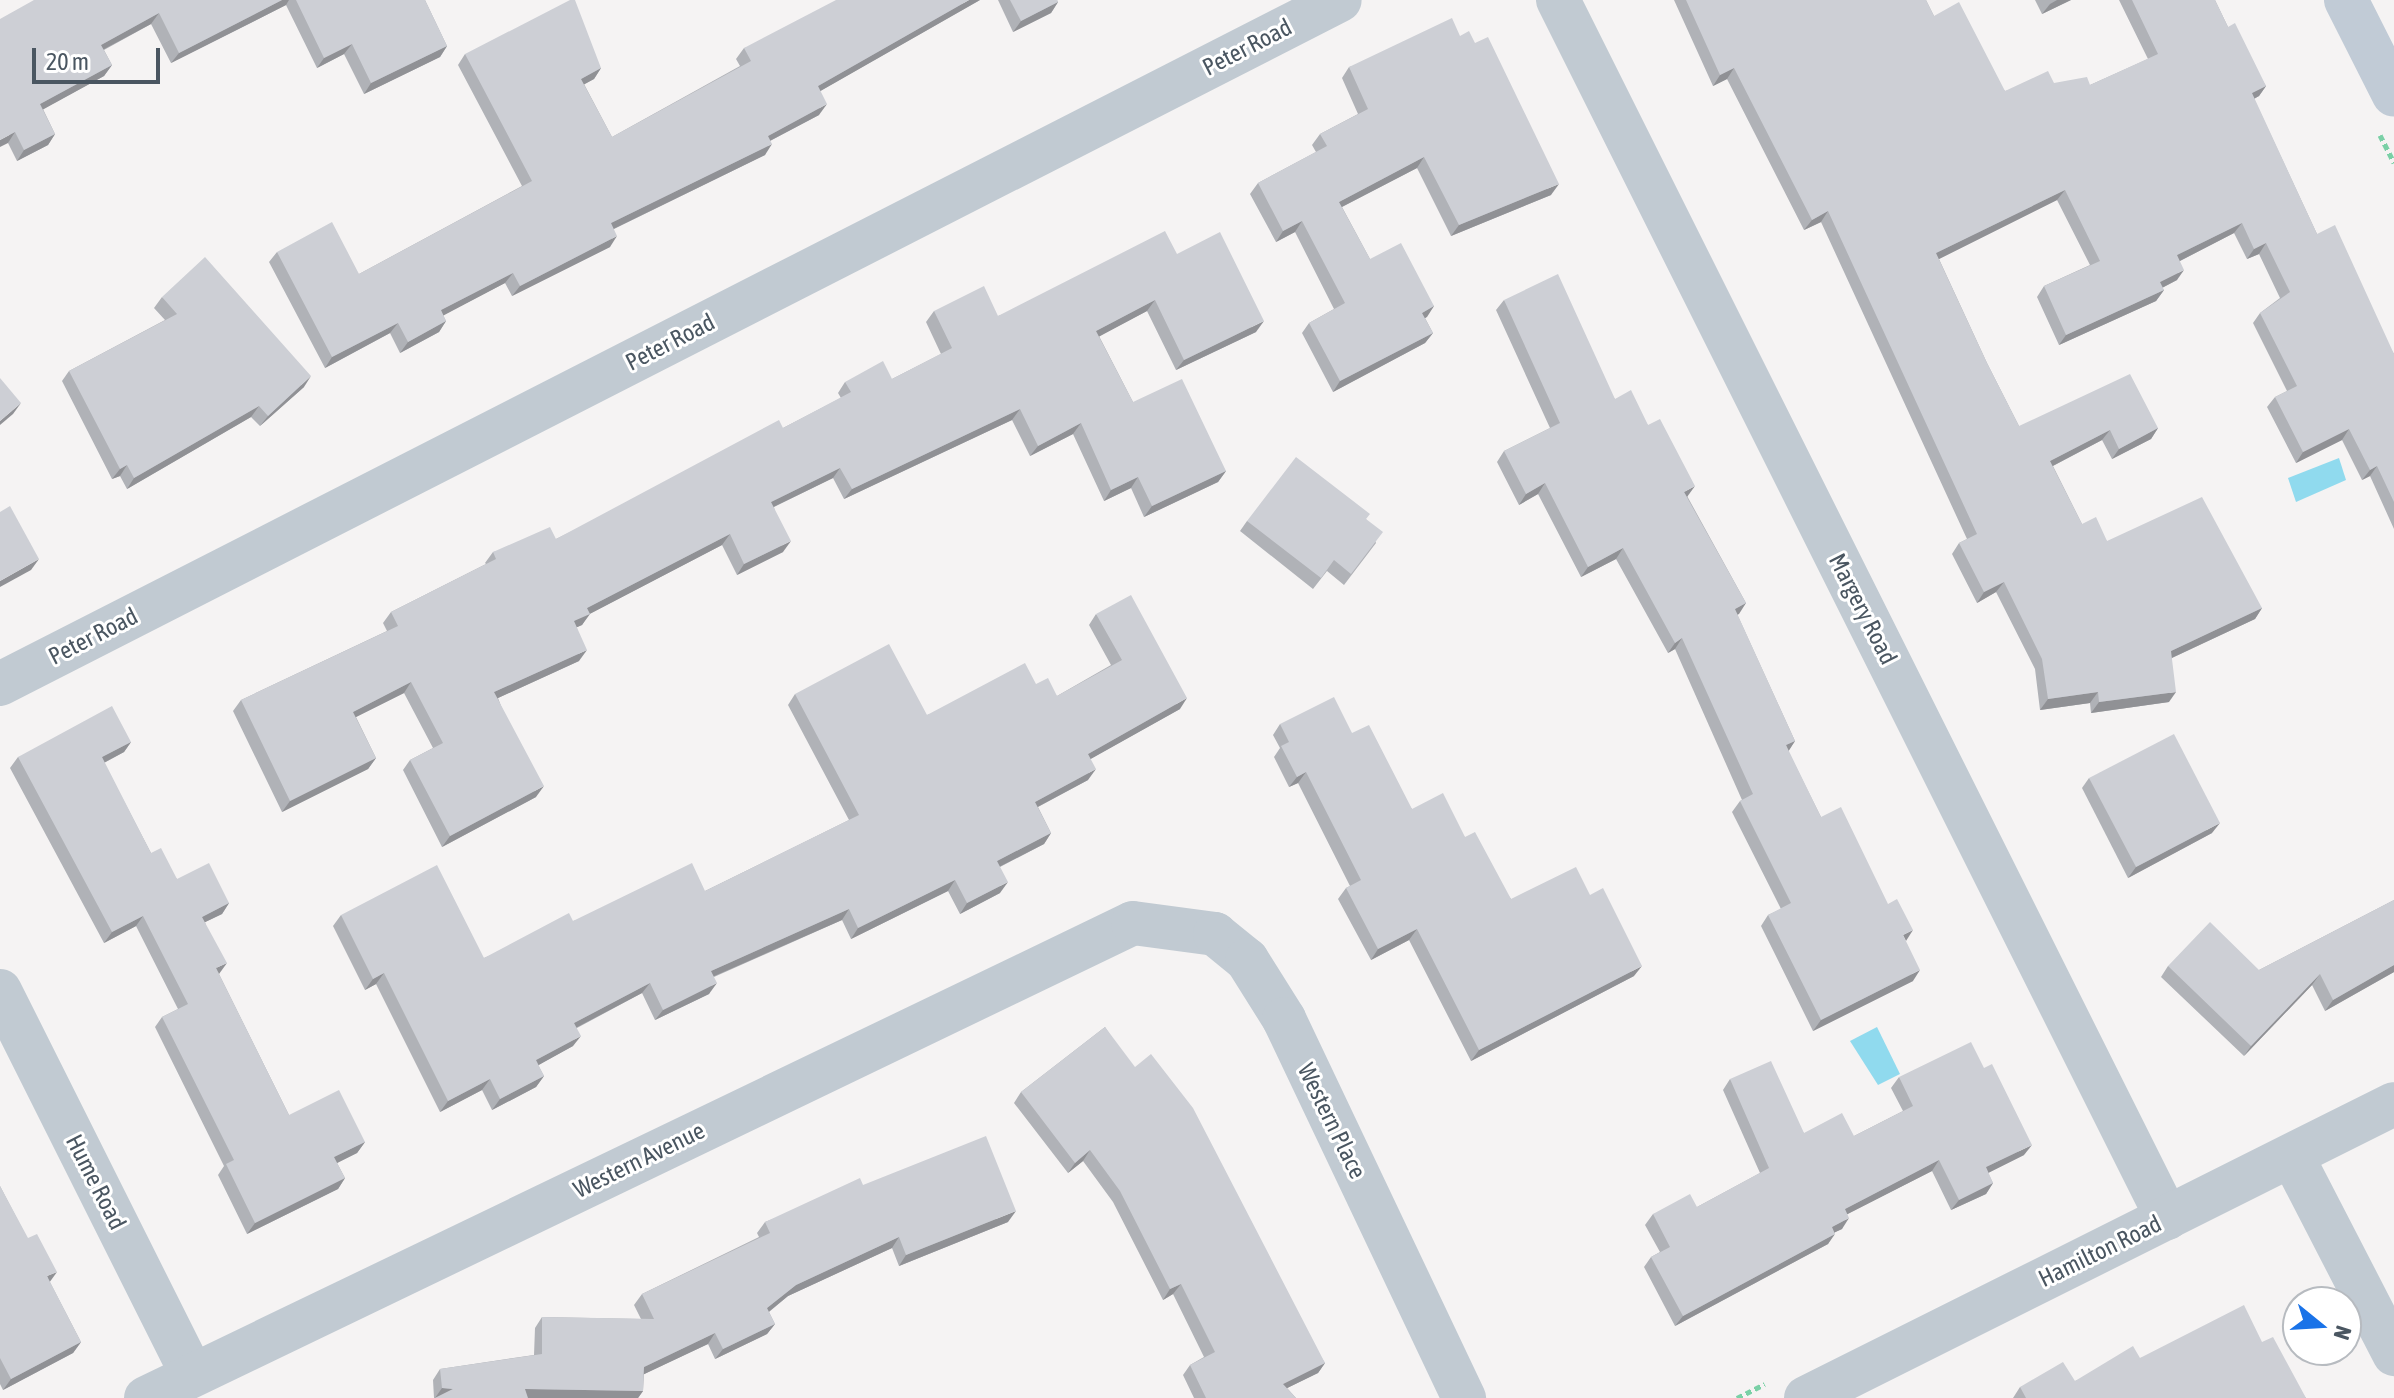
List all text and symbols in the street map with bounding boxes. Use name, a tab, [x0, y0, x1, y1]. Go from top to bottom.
street label: Peter Road	[1198, 12, 1296, 82]
scale bar	[36, 32, 164, 82]
text: 20 m	[46, 48, 89, 75]
street label: Peter Road	[621, 307, 719, 377]
street label: Margery Road	[1823, 549, 1903, 669]
street label: Peter Road	[44, 601, 142, 671]
street label: Western Place	[1292, 1059, 1372, 1183]
street label: Western Avenue	[569, 1116, 709, 1204]
street label: Hume Road	[60, 1130, 132, 1234]
street label: Hamilton Road	[2034, 1209, 2166, 1293]
north arrow	[2282, 1286, 2362, 1366]
text: N	[2329, 1323, 2357, 1343]

